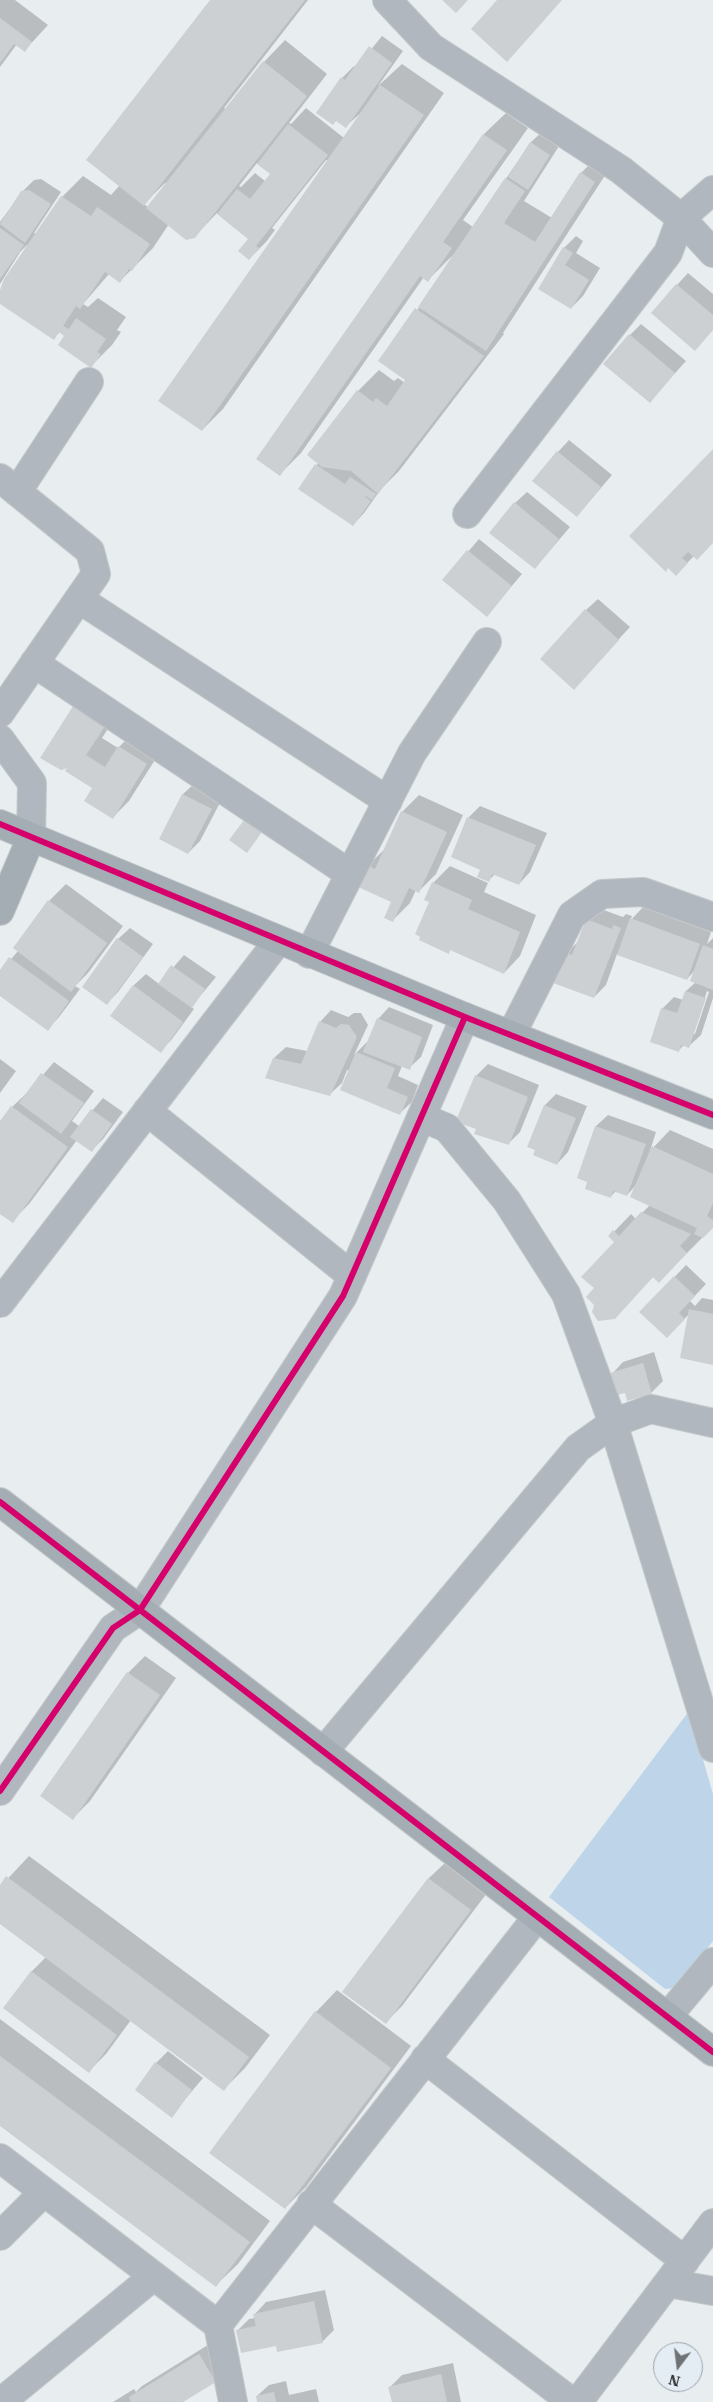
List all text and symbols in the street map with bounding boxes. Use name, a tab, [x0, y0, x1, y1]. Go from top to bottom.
north arrow	[653, 2342, 703, 2392]
text: N	[667, 2370, 682, 2391]

